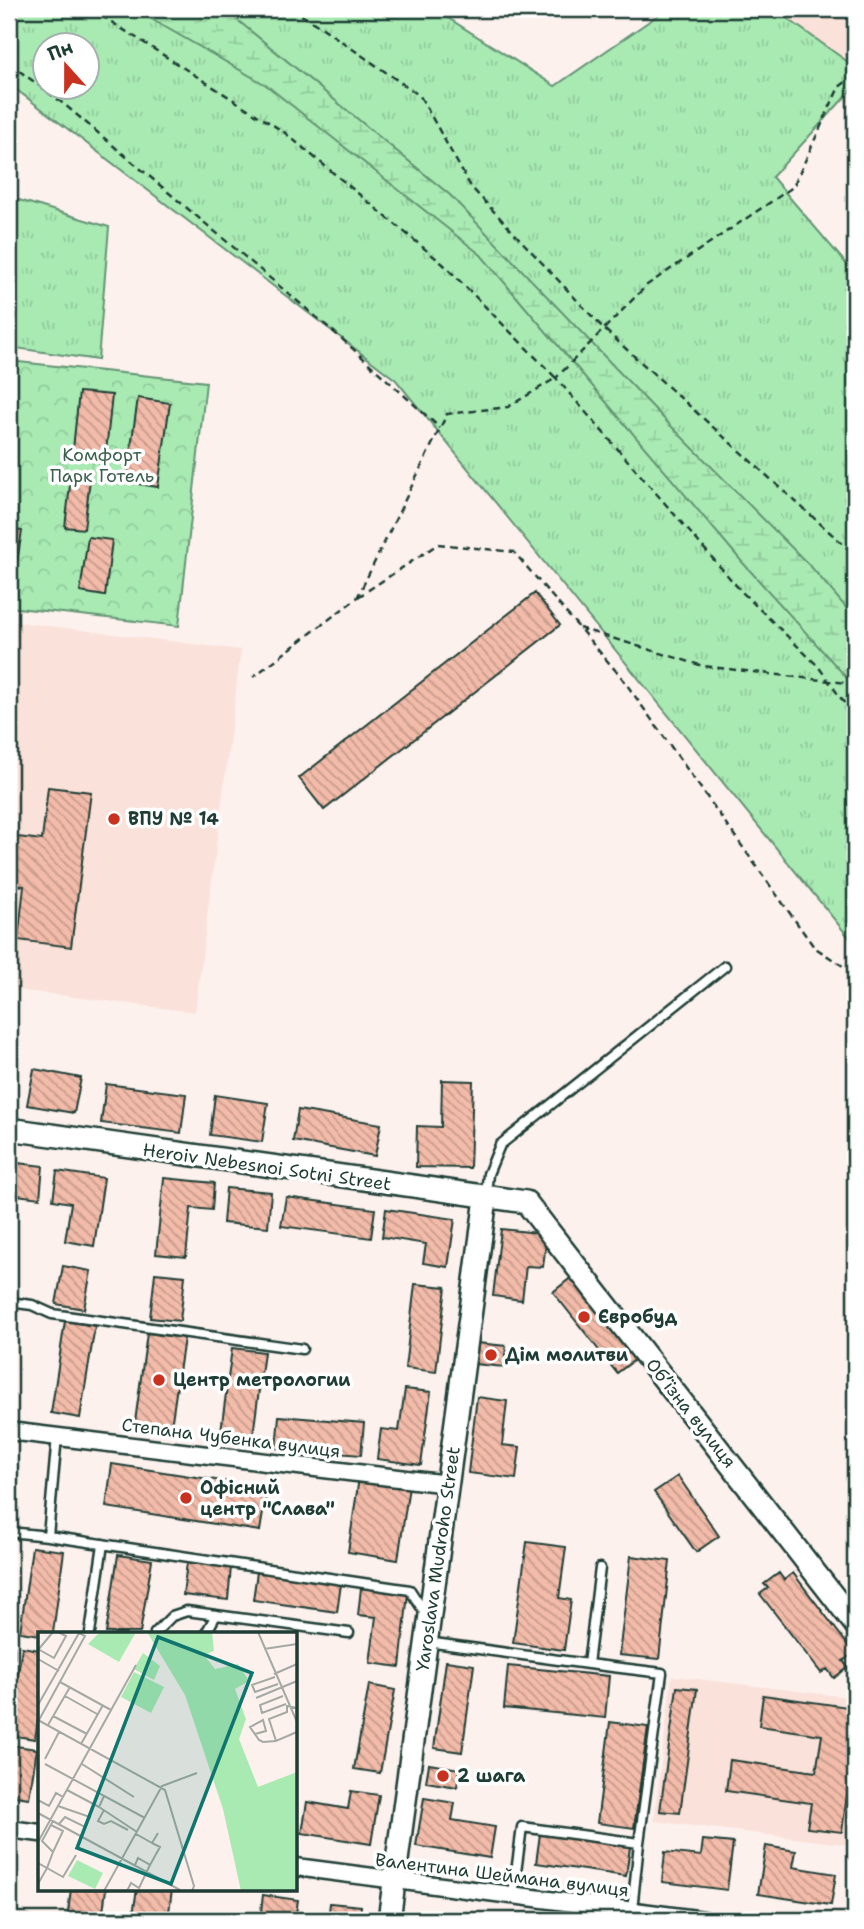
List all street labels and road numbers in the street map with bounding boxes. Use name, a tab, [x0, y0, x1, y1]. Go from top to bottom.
street label: Heroiv Nebesnoi Sotni Street	[141, 1138, 393, 1196]
street label: Об’їзна вулиця	[641, 1353, 741, 1473]
street label: Степана Чубенка вулиця	[120, 1413, 342, 1463]
street label: Yaroslava Mudroho Street	[410, 1445, 466, 1673]
street label: Валентина Шеймана вулиця	[374, 1848, 630, 1902]

